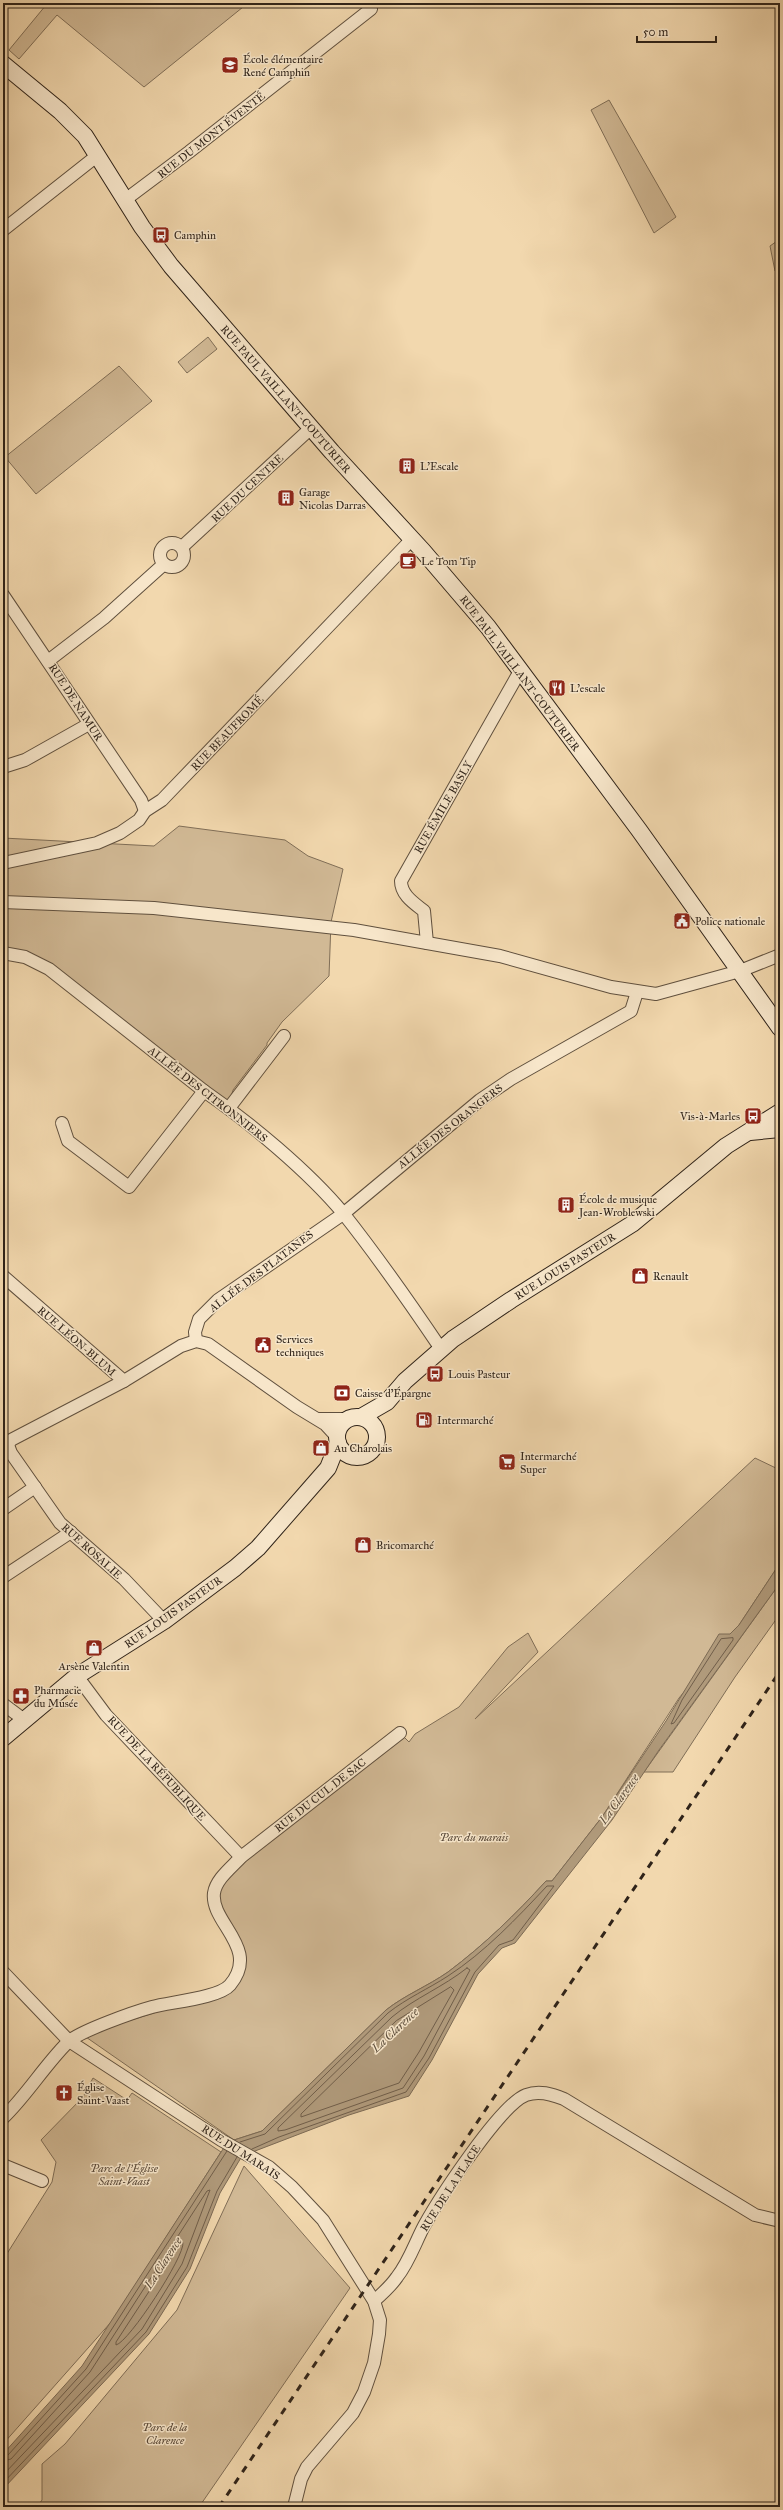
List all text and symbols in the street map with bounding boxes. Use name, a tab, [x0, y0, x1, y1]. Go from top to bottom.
scale bar	[637, 18, 716, 44]
text: 50 m	[643, 25, 668, 39]
place label: École élémentaire René Camphin	[243, 52, 323, 79]
school or university icon: École élémentaire René Camphin	[220, 55, 240, 75]
street label: RUE DU MONT ÉVENTÉ	[154, 89, 268, 181]
bus stop icon: Camphin	[151, 225, 171, 245]
place label: Camphin	[174, 229, 216, 242]
street label: RUE PAUL VAILLANT-COUTURIER	[218, 323, 354, 476]
street label: RUE DU CENTRE	[209, 452, 286, 525]
building icon: L'Escale	[397, 456, 417, 476]
place label: L'Escale	[420, 460, 459, 473]
place label: Garage Nicolas Darras	[299, 486, 366, 512]
building icon: Garage Nicolas Darras	[276, 488, 296, 508]
cafe icon: Le Tom Tip	[398, 551, 418, 571]
place label: Le Tom Tip	[421, 555, 476, 568]
street label: RUE PAUL VAILLANT-COUTURIER	[457, 593, 583, 754]
street label: RUE DE NAMUR	[46, 661, 106, 744]
restaurant icon: L'escale	[547, 678, 567, 698]
place label: L'escale	[570, 682, 606, 695]
street label: RUE BEAUFROMÉ	[188, 692, 267, 774]
street label: RUE ÉMILE BASLY	[411, 757, 476, 856]
public building icon: Police nationale	[672, 911, 692, 931]
place label: Police nationale	[695, 915, 766, 928]
street label: ALLÉE DES CITRONNIERS	[145, 1042, 271, 1145]
street label: ALLÉE DES ORANGERS	[394, 1081, 505, 1172]
bus stop icon: Vis-à-Marles	[743, 1106, 763, 1126]
place label: Vis-à-Marles	[679, 1110, 740, 1123]
place label: École de musique Jean-Wroblewski	[578, 1192, 658, 1220]
building icon: École de musique Jean-Wroblewski	[556, 1195, 576, 1215]
street label: ALLÉE DES PLATANES	[205, 1227, 316, 1315]
street label: RUE LOUIS PASTEUR	[513, 1230, 618, 1303]
shop icon: Renault	[630, 1266, 650, 1286]
place label: Renault	[653, 1270, 689, 1283]
street label: RUE LÉON-BLUM	[35, 1303, 119, 1379]
place label: Services techniques	[276, 1333, 324, 1360]
public building icon: Services techniques	[253, 1335, 273, 1355]
bus stop icon: Louis Pasteur	[425, 1364, 445, 1384]
place label: Louis Pasteur	[448, 1368, 511, 1381]
bank icon: Caisse d'Épargne	[332, 1383, 352, 1403]
place label: Caisse d'Épargne	[355, 1386, 432, 1400]
fuel station icon: Intermarché	[414, 1410, 434, 1430]
place label: Intermarché	[437, 1414, 494, 1427]
shop icon: Au Charolais	[311, 1438, 331, 1458]
place label: Au Charolais	[333, 1442, 392, 1455]
place label: Intermarché Super	[520, 1450, 577, 1476]
supermarket icon: Intermarché Super	[497, 1452, 517, 1472]
street label: RUE ROSALIE	[59, 1521, 125, 1582]
shop icon: Bricomarché	[353, 1535, 373, 1555]
place label: Bricomarché	[376, 1539, 434, 1552]
street label: RUE LOUIS PASTEUR	[122, 1574, 225, 1651]
shop icon: Arsène Valentin	[84, 1638, 104, 1658]
place label: Arsène Valentin	[58, 1660, 129, 1673]
place label: Pharmacie du Musée	[34, 1684, 82, 1710]
pharmacy icon: Pharmacie du Musée	[11, 1686, 31, 1706]
street label: RUE DE LA RÉPUBLIQUE	[105, 1713, 209, 1823]
street label: RUE DU CUL DE SAC	[272, 1756, 369, 1835]
water label: La Clarence	[596, 1771, 642, 1828]
park label: Parc du marais	[440, 1831, 509, 1844]
water label: La Clarence	[368, 2005, 422, 2056]
place label: Église Saint-Vaast	[77, 2080, 129, 2107]
church icon: Église Saint-Vaast	[54, 2083, 74, 2103]
street label: RUE DU MARAIS	[199, 2122, 282, 2183]
street label: RUE DE LA PLACE	[418, 2142, 483, 2234]
park label: Parc de l'Église Saint-Vaast	[90, 2161, 159, 2188]
water label: La Clarence	[141, 2234, 185, 2292]
park label: Parc de la Clarence	[143, 2421, 187, 2447]

